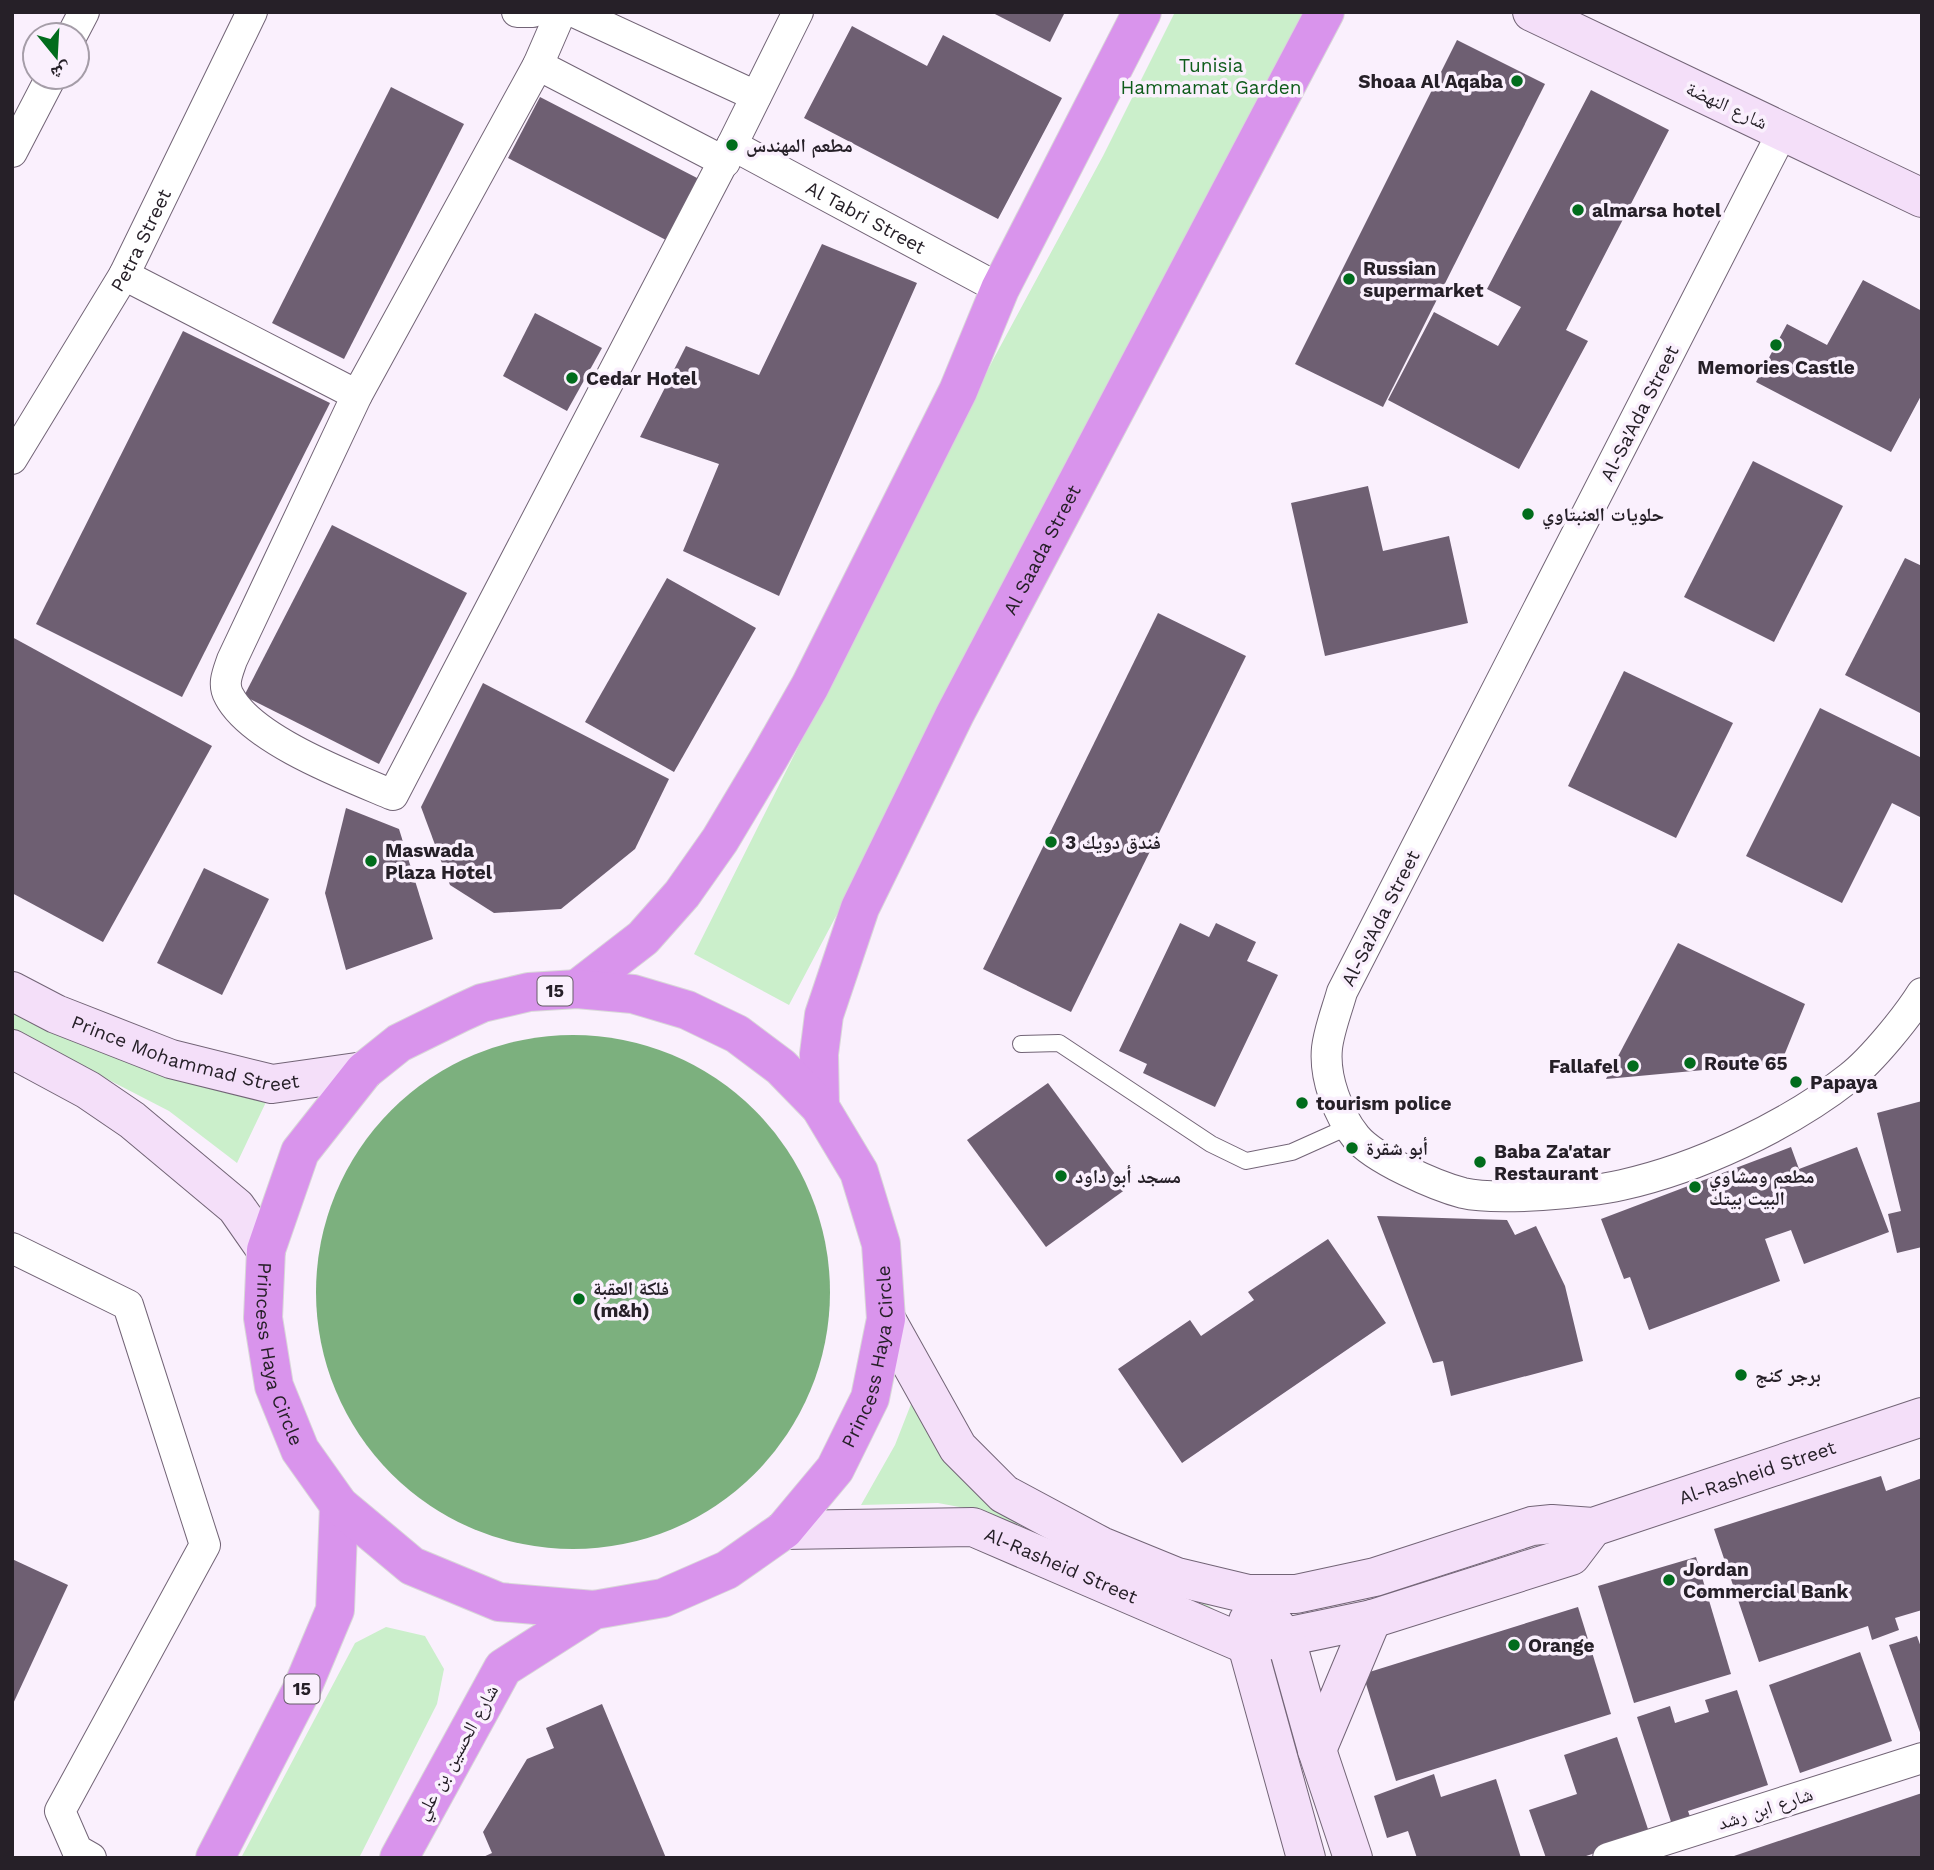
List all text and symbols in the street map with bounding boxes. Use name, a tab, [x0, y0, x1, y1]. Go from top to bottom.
north arrow	[21, 21, 91, 91]
park label: Tunisia Hammamat Garden	[1120, 54, 1302, 99]
text: ش	[48, 58, 74, 86]
place label: Shoaa Al Aqaba	[1358, 70, 1503, 93]
marker: Shoaa Al Aqaba	[1509, 73, 1525, 89]
street label: شارع النهضة	[1682, 77, 1771, 134]
place label: مطعم المهندس	[746, 134, 853, 158]
marker: مطعم المهندس	[724, 137, 740, 153]
street label: Al Tabri Street	[802, 176, 929, 259]
street label: Petra Street	[106, 185, 176, 296]
place label: almarsa hotel	[1592, 199, 1722, 222]
marker: almarsa hotel	[1570, 202, 1586, 218]
place label: Russian supermarket	[1363, 257, 1484, 302]
marker: Russian supermarket	[1341, 271, 1357, 287]
marker: Memories Castle	[1768, 337, 1784, 353]
street label: Al-Sa'Ada Street	[1595, 341, 1684, 485]
place label: Memories Castle	[1697, 356, 1855, 379]
place label: Cedar Hotel	[586, 367, 698, 390]
marker: Cedar Hotel	[564, 370, 580, 386]
street label: Al Saada Street	[998, 481, 1086, 619]
place label: حلويات العنبتاوي	[1542, 503, 1664, 530]
marker: حلويات العنبتاوي	[1520, 506, 1536, 522]
place label: فندق دويك 3	[1065, 831, 1161, 854]
marker: فندق دويك 3	[1043, 834, 1059, 850]
place label: Maswada Plaza Hotel	[385, 839, 493, 884]
street label: Al-Sa'Ada Street	[1336, 846, 1425, 990]
marker: Maswada Plaza Hotel	[363, 853, 379, 869]
road number: 15	[538, 976, 572, 1006]
street label: Prince Mohammad Street	[68, 1010, 301, 1096]
place label: Route 65	[1704, 1052, 1788, 1075]
place label: Fallafel	[1549, 1055, 1620, 1078]
marker: Route 65	[1682, 1055, 1698, 1071]
marker: Fallafel	[1625, 1058, 1641, 1074]
place label: Papaya	[1810, 1071, 1877, 1094]
marker: Papaya	[1788, 1074, 1804, 1090]
place label: tourism police	[1316, 1092, 1451, 1115]
marker: tourism police	[1294, 1095, 1310, 1111]
place label: أبو شقرة	[1366, 1137, 1428, 1160]
marker: أبو شقرة	[1344, 1140, 1360, 1156]
place label: Baba Za'atar Restaurant	[1494, 1140, 1612, 1185]
marker: Baba Za'atar Restaurant	[1472, 1154, 1488, 1170]
place label: مسجد أبو داود	[1075, 1165, 1181, 1188]
place label: مطعم ومشاوي البيت بيتك	[1709, 1165, 1815, 1210]
marker: مسجد أبو داود	[1053, 1168, 1069, 1184]
marker: مطعم ومشاوي البيت بيتك	[1687, 1179, 1703, 1195]
street label: Princess Haya Circle	[251, 1262, 308, 1449]
street label: Princess Haya Circle	[836, 1265, 898, 1451]
place label: فلكة العقبة (m&h)	[593, 1277, 669, 1322]
marker: فلكة العقبة (m&h)	[571, 1291, 587, 1307]
place label: برجر كنج	[1755, 1364, 1821, 1388]
marker: برجر كنج	[1733, 1367, 1749, 1383]
street label: Al-Rasheid Street	[1676, 1436, 1839, 1510]
street label: Al-Rasheid Street	[981, 1522, 1141, 1608]
place label: Jordan Commercial Bank	[1683, 1558, 1849, 1603]
marker: Jordan Commercial Bank	[1661, 1572, 1677, 1588]
place label: Orange	[1528, 1634, 1594, 1657]
marker: Orange	[1506, 1637, 1522, 1653]
road number: 15	[284, 1674, 320, 1704]
street label: شارع الحسين بن علي	[410, 1681, 506, 1826]
street label: شارع ابن رشد	[1715, 1782, 1816, 1835]

